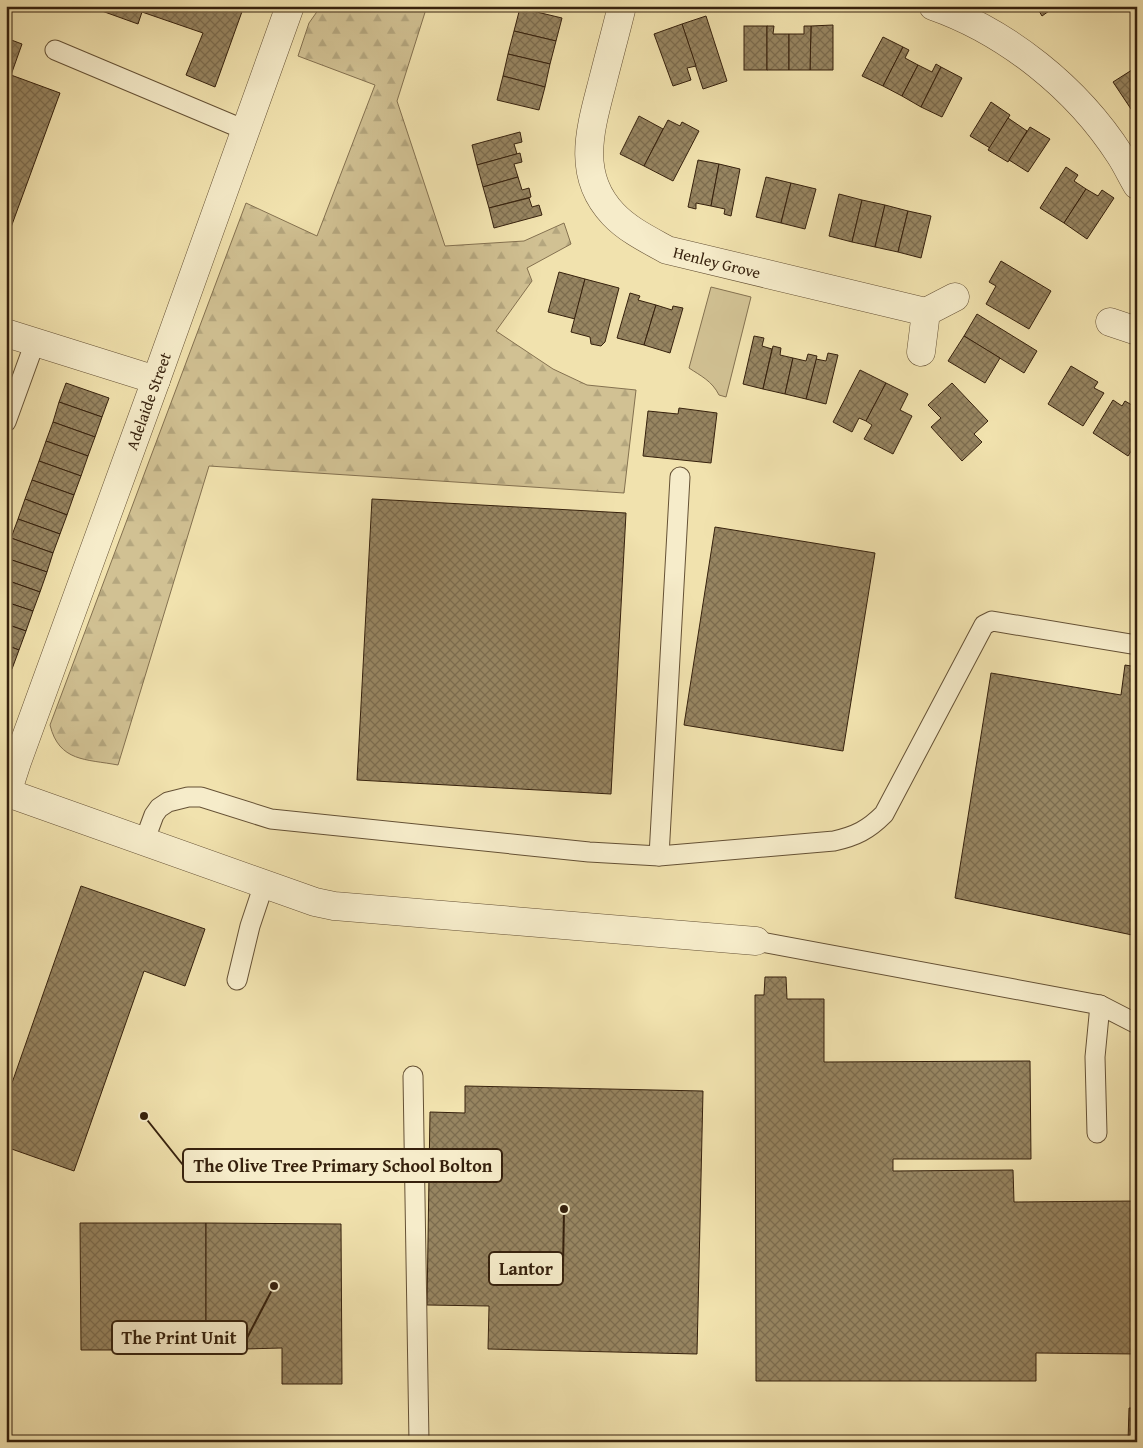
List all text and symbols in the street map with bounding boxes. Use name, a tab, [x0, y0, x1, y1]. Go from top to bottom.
street label: Henley Grove	[671, 240, 763, 284]
street label: Adelaide Street	[119, 348, 177, 453]
callout: The Olive Tree Primary School Bolton	[183, 1149, 502, 1182]
text: The Olive Tree Primary School Bolton	[194, 1152, 493, 1179]
callout: Lantor	[489, 1252, 563, 1285]
text: Lantor	[499, 1255, 554, 1282]
callout: The Print Unit	[112, 1321, 247, 1354]
text: The Print Unit	[122, 1324, 237, 1351]

